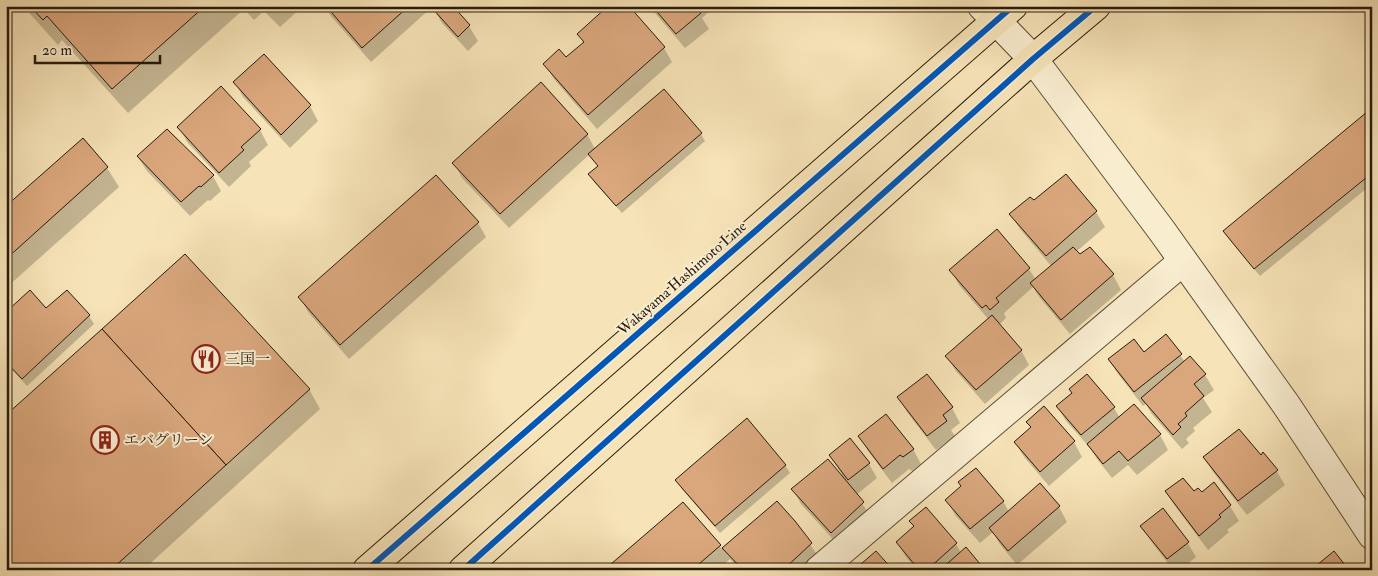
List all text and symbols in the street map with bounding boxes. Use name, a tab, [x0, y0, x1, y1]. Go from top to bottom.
scale bar	[35, 32, 160, 64]
text: 20 m	[42, 41, 72, 60]
street label: Wakayama Hashimoto Line	[613, 217, 751, 340]
restaurant icon: 三国一	[191, 344, 221, 374]
place label: 三国一	[225, 350, 270, 369]
building icon: エバグリーン	[90, 425, 120, 455]
place label: エバグリーン	[124, 431, 214, 450]

